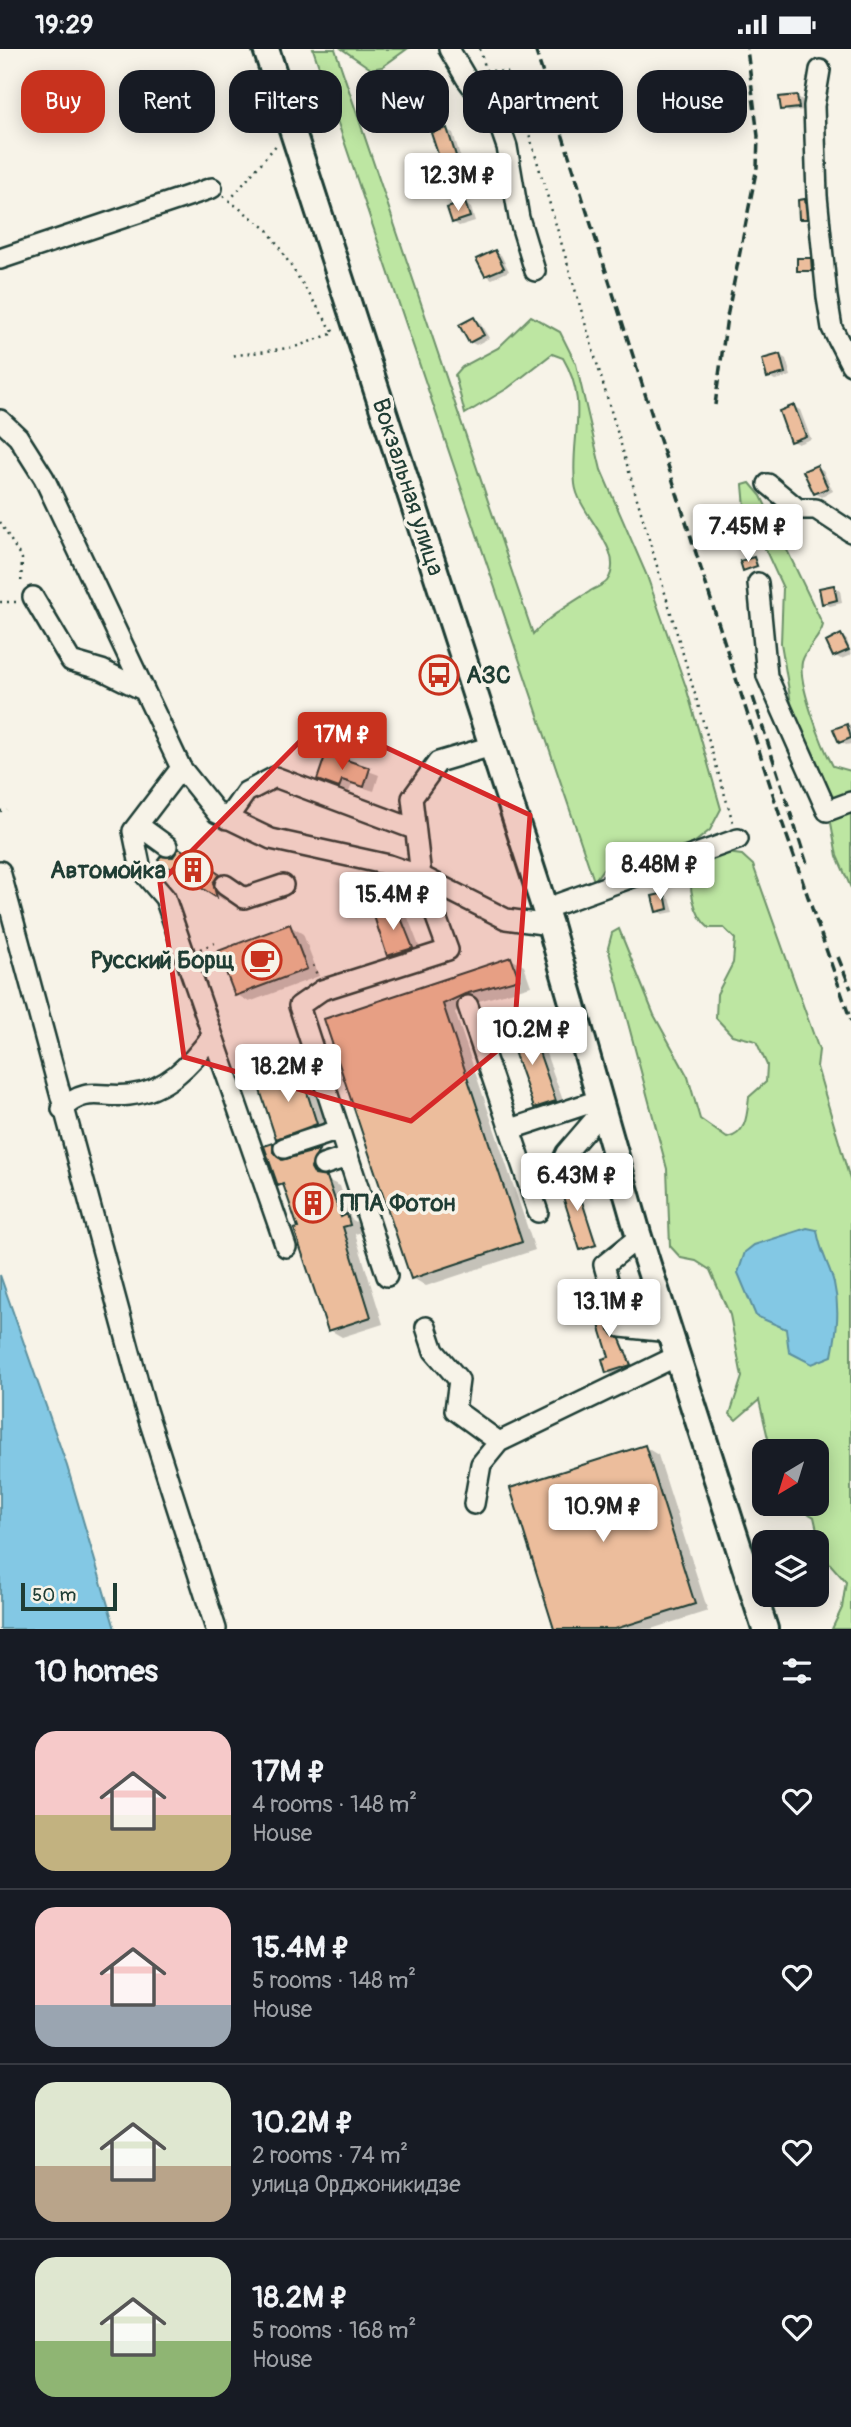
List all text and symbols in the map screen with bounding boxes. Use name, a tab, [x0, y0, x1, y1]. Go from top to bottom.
text: 19:29	[35, 9, 93, 41]
chip: Buy	[21, 70, 105, 133]
chip: Rent	[119, 70, 215, 133]
chip: Filters	[229, 70, 342, 133]
chip: New	[356, 70, 449, 133]
chip: Apartment	[463, 70, 623, 133]
chip: House	[637, 70, 747, 133]
pin: 12.3M ₽	[393, 153, 523, 213]
text: 12.3M ₽	[420, 161, 496, 190]
street label: Вокзальная улица	[366, 395, 450, 579]
pin: 7.45M ₽	[683, 505, 813, 564]
text: 7.45M ₽	[709, 512, 787, 541]
bus stop icon: АЗС	[418, 654, 460, 696]
place label: АЗС	[466, 661, 511, 690]
pin: 17M ₽	[293, 713, 391, 772]
text: 17M ₽	[314, 720, 370, 749]
pin: 8.48M ₽	[595, 843, 725, 902]
building icon: Автомойка	[172, 849, 214, 891]
text: 8.48M ₽	[622, 850, 698, 879]
place label: Автомойка	[50, 856, 166, 885]
pin: 15.4M ₽	[328, 873, 458, 932]
text: 15.4M ₽	[355, 880, 431, 909]
cafe icon: Русский Борщ	[241, 939, 283, 981]
place label: Русский Борщ	[91, 946, 235, 975]
pin: 10.2M ₽	[467, 1007, 597, 1067]
text: 10.2M ₽	[493, 1015, 571, 1044]
pin: 18.2M ₽	[223, 1045, 353, 1104]
text: 18.2M ₽	[251, 1052, 325, 1081]
pin: 6.43M ₽	[512, 1153, 642, 1213]
text: 6.43M ₽	[537, 1161, 617, 1190]
building icon: ППА Фотон	[292, 1182, 334, 1224]
place label: ППА Фотон	[340, 1189, 455, 1218]
pin: 13.1M ₽	[544, 1279, 674, 1339]
text: 13.1M ₽	[573, 1287, 645, 1316]
north arrow	[752, 1439, 830, 1515]
map controls	[752, 1439, 829, 1607]
pin: 10.9M ₽	[538, 1485, 668, 1544]
text: 10.9M ₽	[565, 1492, 641, 1521]
button: layers	[752, 1530, 829, 1607]
scale bar	[21, 1580, 117, 1612]
text: 50 m	[32, 1583, 76, 1607]
icon: filters	[778, 1652, 816, 1690]
text: 10 homes	[35, 1653, 158, 1690]
text: 17M ₽	[252, 1753, 326, 1790]
icon: home	[91, 1759, 175, 1843]
icon: heart	[778, 1782, 816, 1820]
text: 4 rooms · 148 m²	[252, 1790, 417, 1819]
text: House	[252, 1819, 312, 1848]
text: 15.4M ₽	[252, 1929, 350, 1966]
icon: home	[91, 1935, 175, 2019]
icon: heart	[778, 1958, 816, 1996]
text: 5 rooms · 148 m²	[252, 1966, 416, 1995]
text: House	[252, 1995, 312, 2024]
text: 10.2M ₽	[252, 2104, 354, 2141]
icon: home	[91, 2110, 175, 2194]
icon: heart	[778, 2133, 816, 2171]
text: 2 rooms · 74 m²	[252, 2141, 408, 2170]
text: улица Орджоникидзе	[252, 2170, 461, 2199]
text: 18.2M ₽	[252, 2279, 348, 2316]
icon: home	[91, 2285, 175, 2369]
icon: heart	[778, 2308, 816, 2346]
text: 5 rooms · 168 m²	[252, 2316, 416, 2345]
text: House	[252, 2345, 312, 2374]

